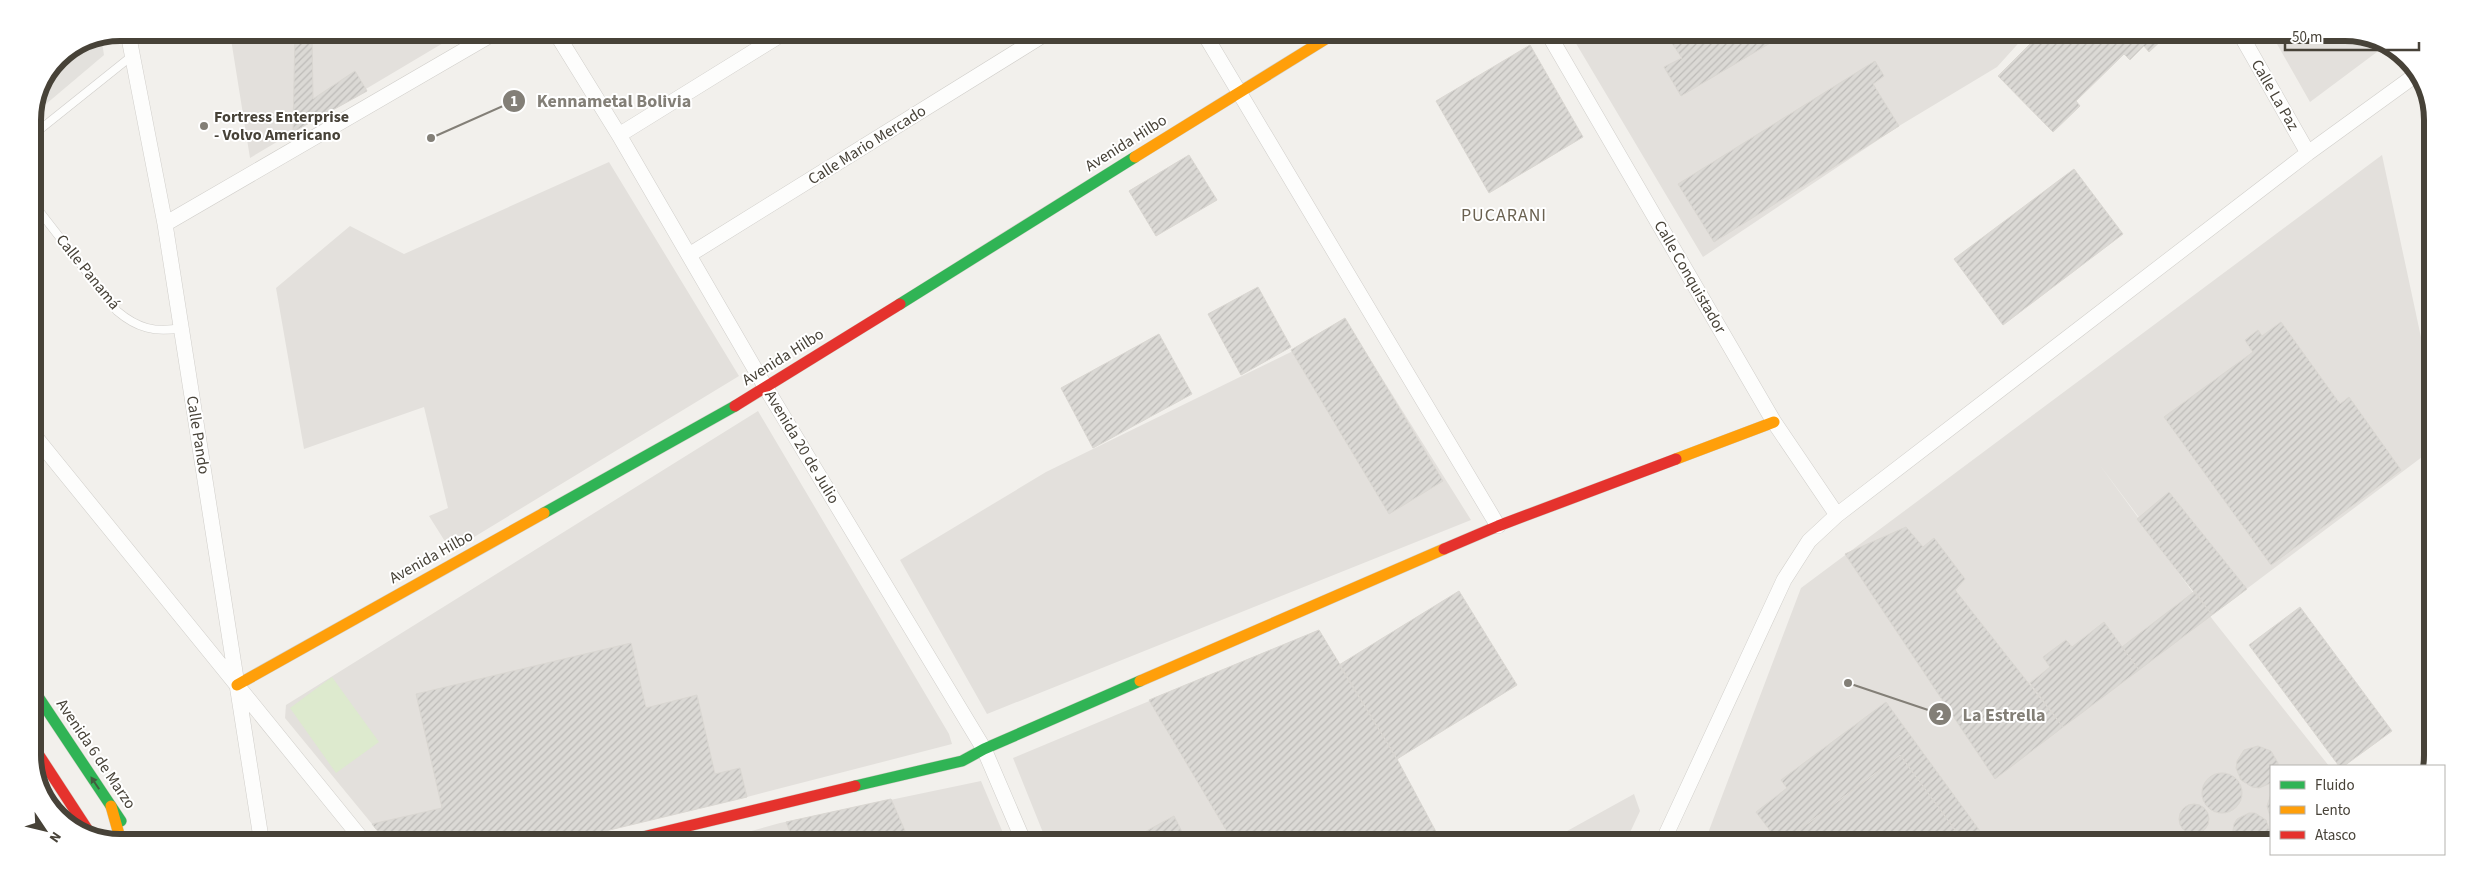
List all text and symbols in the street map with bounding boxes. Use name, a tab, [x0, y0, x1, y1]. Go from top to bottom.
scale bar	[2285, 20, 2419, 52]
text: 50 m	[2292, 27, 2322, 48]
street label: Calle La Paz	[2246, 55, 2304, 135]
callout: Kennametal Bolivia	[502, 84, 701, 117]
text: Kennametal Bolivia	[537, 89, 691, 114]
text: 1	[510, 91, 518, 112]
street label: Calle Mario Mercado	[804, 100, 930, 190]
place label: Fortress Enterprise - Volvo Americano	[214, 106, 349, 146]
street label: Avenida Hilbo	[1081, 109, 1171, 177]
marker: Fortress Enterprise - Volvo Americano	[198, 120, 210, 132]
district label: PUCARANI	[1461, 203, 1547, 228]
street label: Calle Conquistador	[1649, 216, 1732, 338]
street label: Calle Panamá	[51, 230, 125, 314]
street label: Avenida Hilbo	[738, 323, 828, 391]
street label: Avenida 20 de Julio	[759, 386, 845, 508]
street label: Calle Pando	[181, 394, 215, 476]
street label: Avenida Hilbo	[385, 525, 477, 589]
street label: Avenida 6 de Marzo	[51, 695, 141, 813]
callout: La Estrella	[1927, 698, 2055, 731]
text: La Estrella	[1963, 703, 2045, 728]
text: 2	[1936, 705, 1944, 726]
legend	[2270, 765, 2445, 855]
text: Fluido	[2315, 775, 2355, 796]
one-way arrow	[91, 776, 100, 790]
text: Lento	[2315, 800, 2351, 821]
north arrow	[20, 805, 70, 855]
text: Atasco	[2315, 825, 2356, 846]
text: N	[44, 827, 66, 846]

